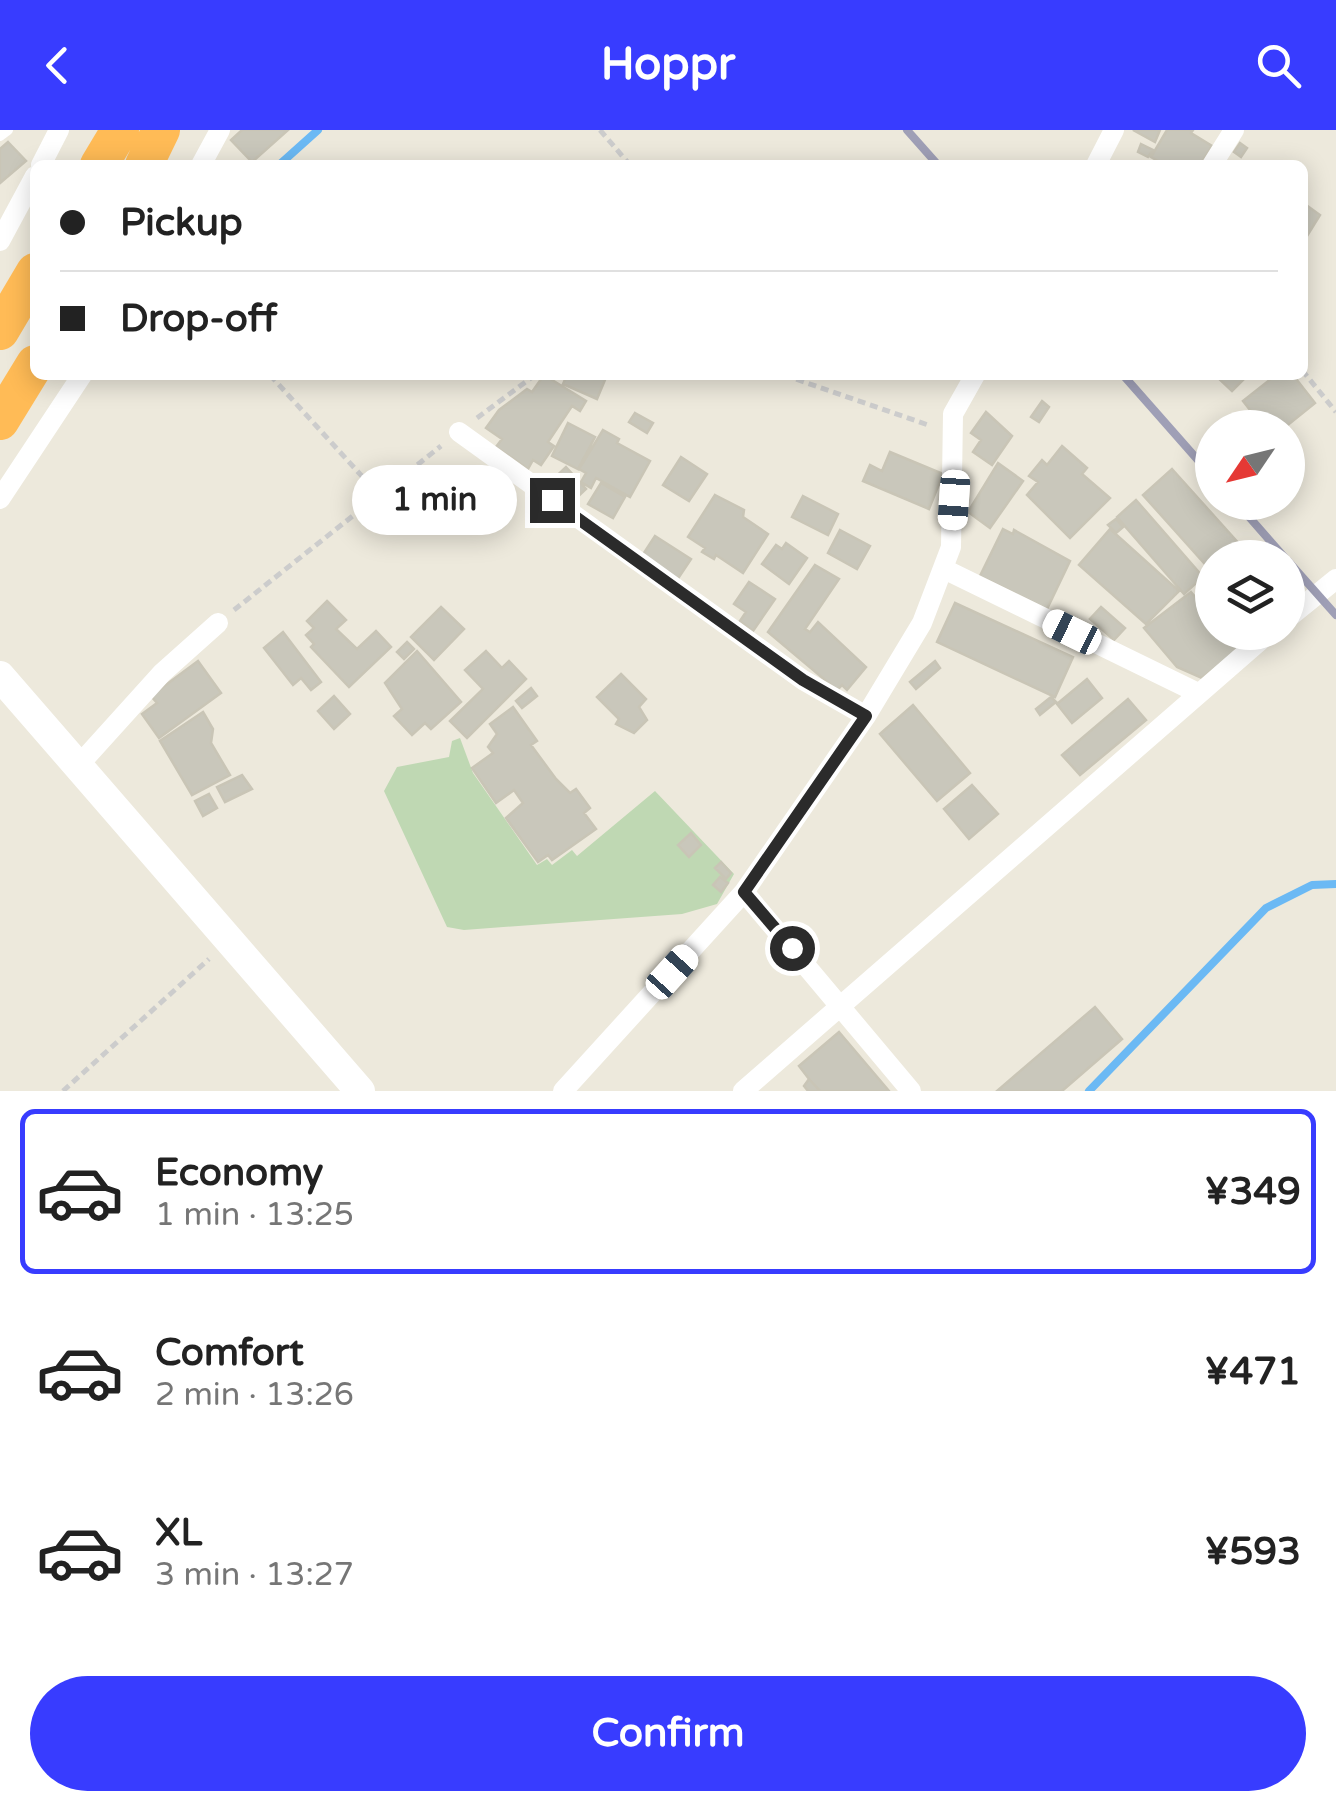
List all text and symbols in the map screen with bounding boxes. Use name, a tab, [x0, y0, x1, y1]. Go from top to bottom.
icon: back	[30, 38, 85, 93]
text: Hoppr	[601, 38, 735, 92]
icon: search	[1251, 38, 1306, 93]
text: Pickup	[120, 200, 243, 246]
text: Drop-off	[120, 296, 277, 342]
north arrow	[1195, 410, 1305, 520]
map controls	[1195, 410, 1305, 650]
callout: 1 min	[352, 465, 517, 535]
car	[937, 469, 971, 531]
route end	[530, 478, 575, 523]
text: 1 min	[392, 481, 477, 519]
button: layers	[1195, 540, 1305, 650]
car	[1038, 605, 1106, 659]
route start	[770, 926, 815, 971]
car	[641, 940, 703, 1004]
icon: car	[35, 1147, 125, 1237]
text: Economy	[155, 1150, 323, 1196]
text: ¥349	[1204, 1169, 1301, 1215]
text: 1 min · 13:25	[155, 1196, 354, 1234]
icon: car	[35, 1327, 125, 1417]
text: Comfort	[155, 1330, 304, 1376]
text: ¥471	[1204, 1349, 1301, 1395]
text: 2 min · 13:26	[155, 1376, 354, 1414]
icon: car	[35, 1507, 125, 1597]
text: XL	[155, 1510, 202, 1556]
text: ¥593	[1204, 1529, 1301, 1575]
text: 3 min · 13:27	[155, 1556, 354, 1594]
button: Confirm	[30, 1676, 1306, 1791]

